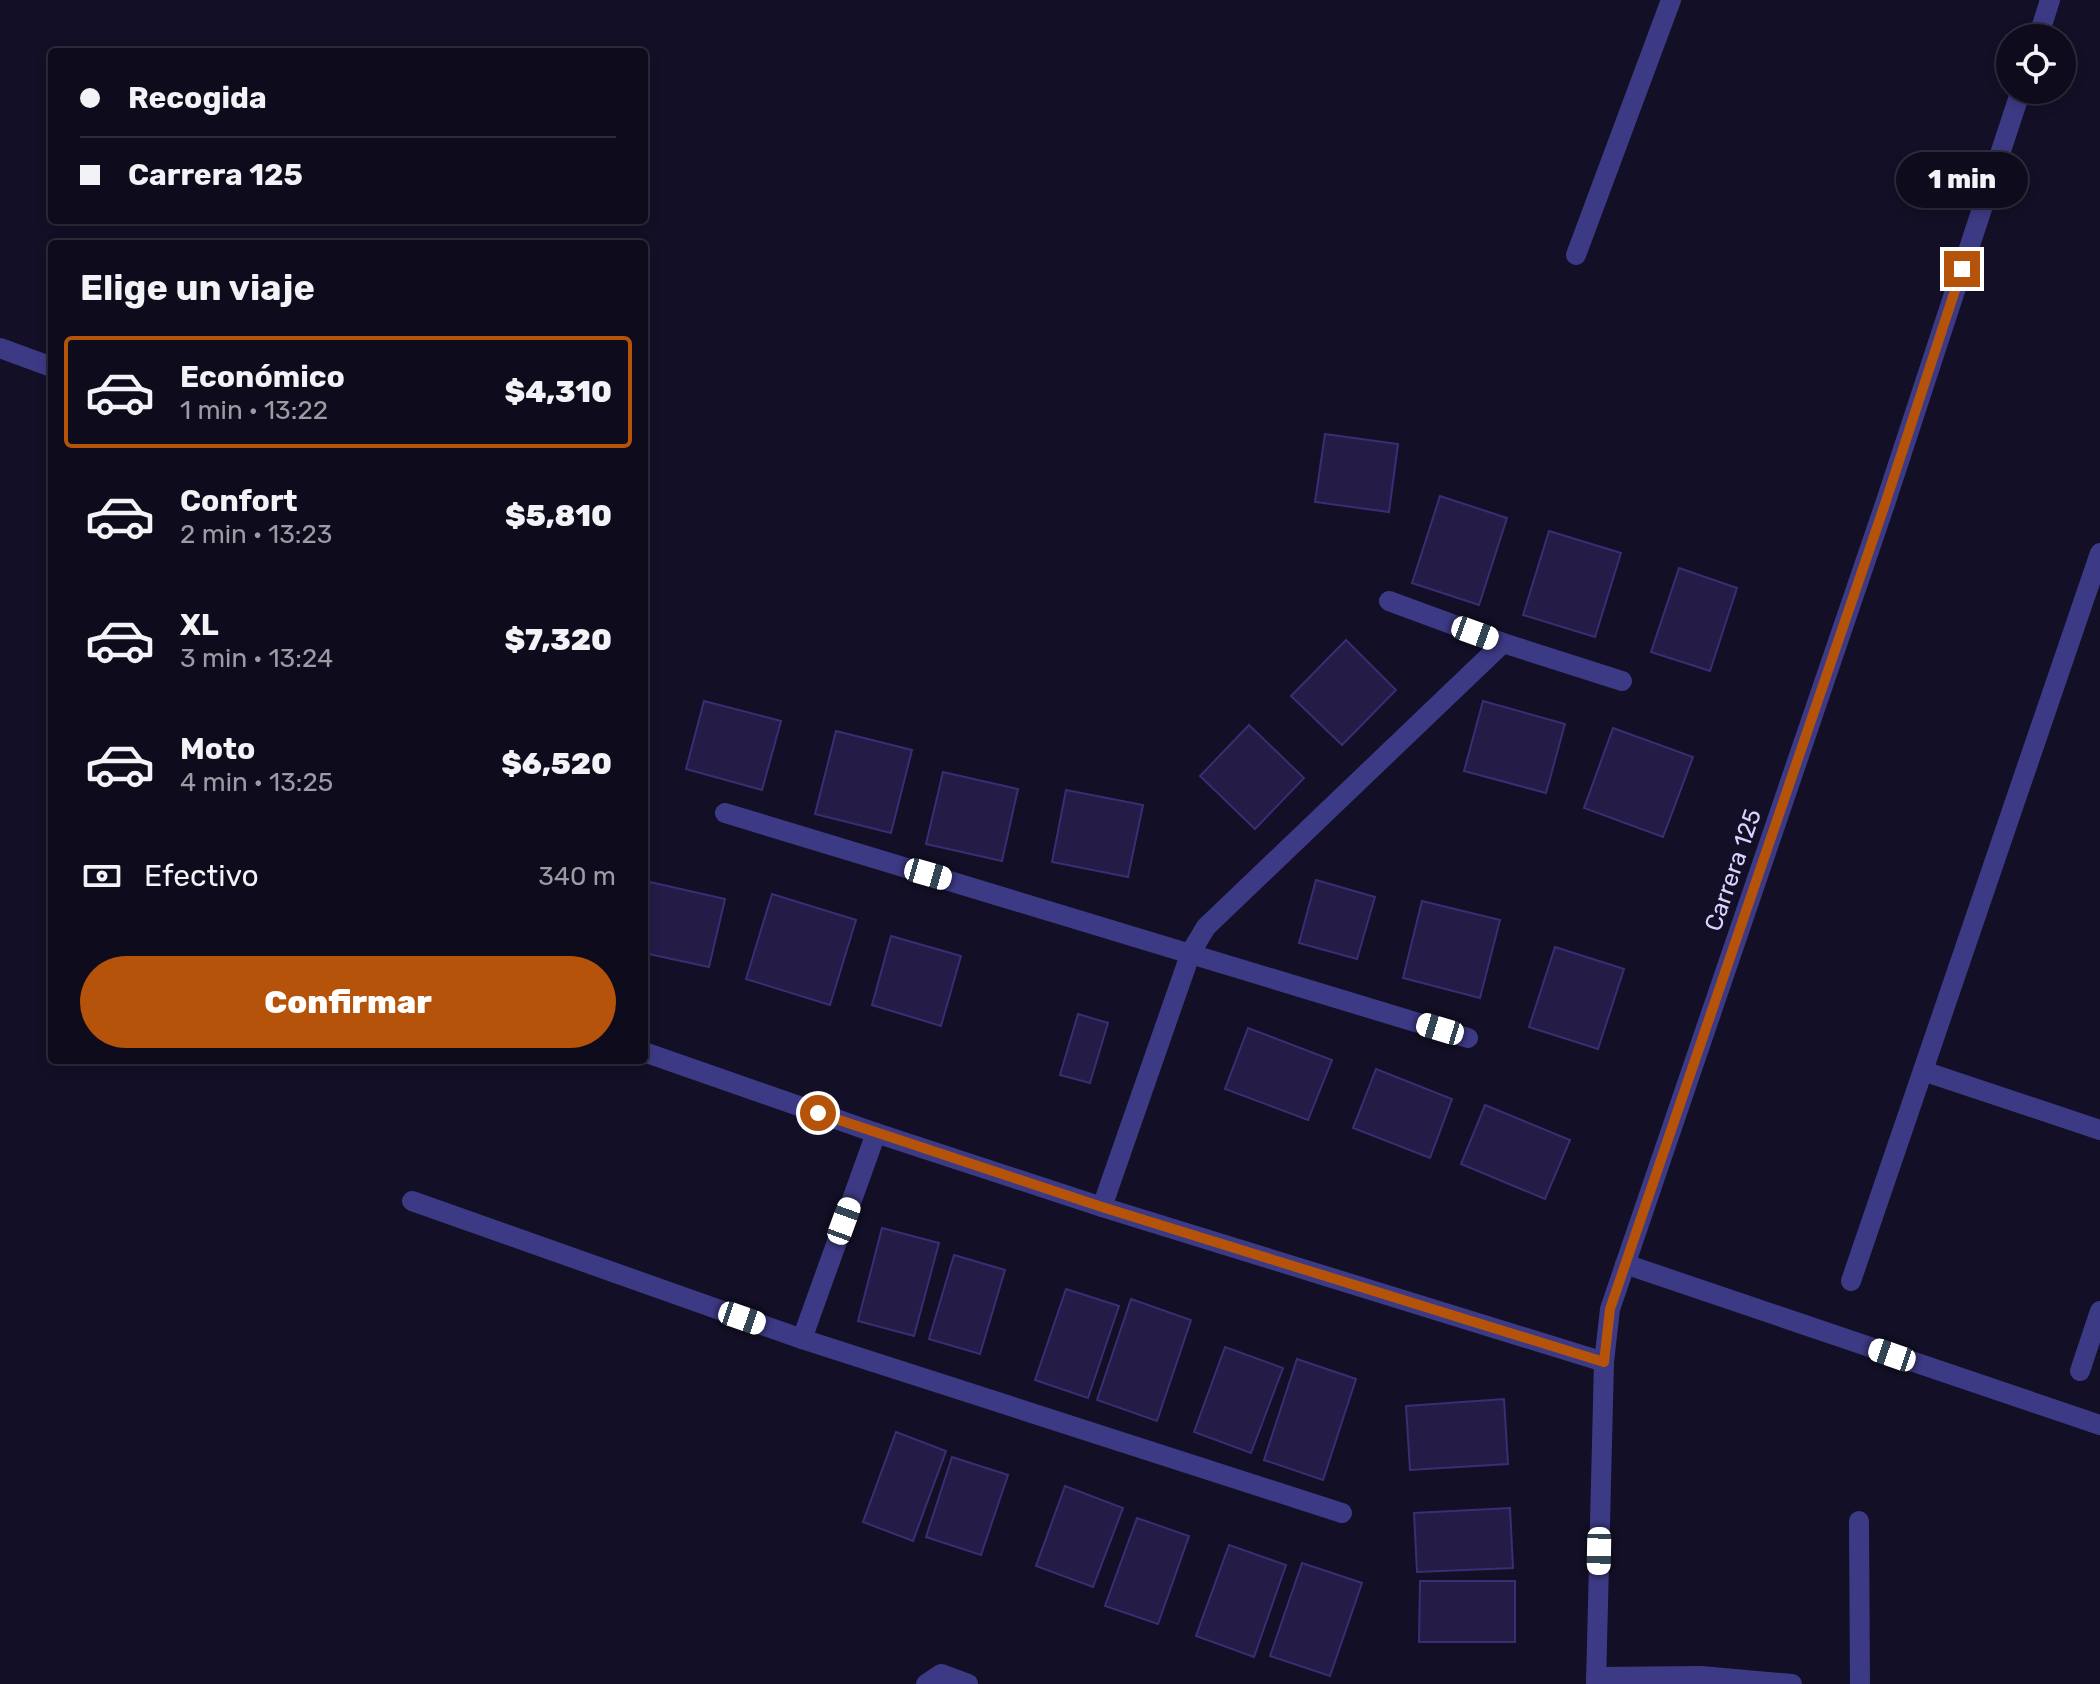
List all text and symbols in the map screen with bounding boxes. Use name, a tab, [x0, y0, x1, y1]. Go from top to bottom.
map controls	[1996, 24, 2076, 104]
button: locate	[1996, 24, 2076, 104]
text: Recogida	[128, 80, 267, 116]
callout: 1 min	[1896, 153, 2028, 209]
text: Carrera 125	[128, 157, 303, 193]
text: 1 min	[1928, 164, 1996, 195]
route end	[1944, 251, 1980, 287]
text: Elige un viaje	[80, 266, 315, 309]
icon: car	[84, 356, 156, 428]
text: Económico	[180, 359, 345, 395]
text: $4,310	[504, 374, 612, 410]
text: 1 min · 13:22	[180, 395, 328, 426]
icon: car	[84, 480, 156, 552]
text: Confort	[180, 483, 298, 519]
text: $5,810	[505, 498, 612, 534]
text: 2 min · 13:23	[180, 519, 332, 550]
icon: car	[84, 604, 156, 676]
text: XL	[180, 607, 219, 643]
car	[1448, 614, 1502, 652]
text: $7,320	[504, 622, 612, 658]
text: 3 min · 13:24	[180, 643, 333, 674]
icon: car	[84, 728, 156, 800]
text: Moto	[180, 731, 255, 767]
text: $6,520	[501, 746, 612, 782]
text: 4 min · 13:25	[180, 767, 333, 798]
street label: Carrera 125	[1699, 805, 1767, 935]
icon: cash	[80, 854, 124, 898]
car	[902, 856, 954, 892]
text: Efectivo	[144, 858, 259, 894]
text: 340 m	[538, 861, 616, 892]
button: Confirmar	[80, 956, 616, 1048]
car	[1414, 1011, 1466, 1047]
route start	[800, 1095, 836, 1131]
car	[825, 1194, 863, 1248]
car	[715, 1299, 769, 1337]
car	[1865, 1336, 1919, 1374]
car	[1587, 1527, 1611, 1575]

